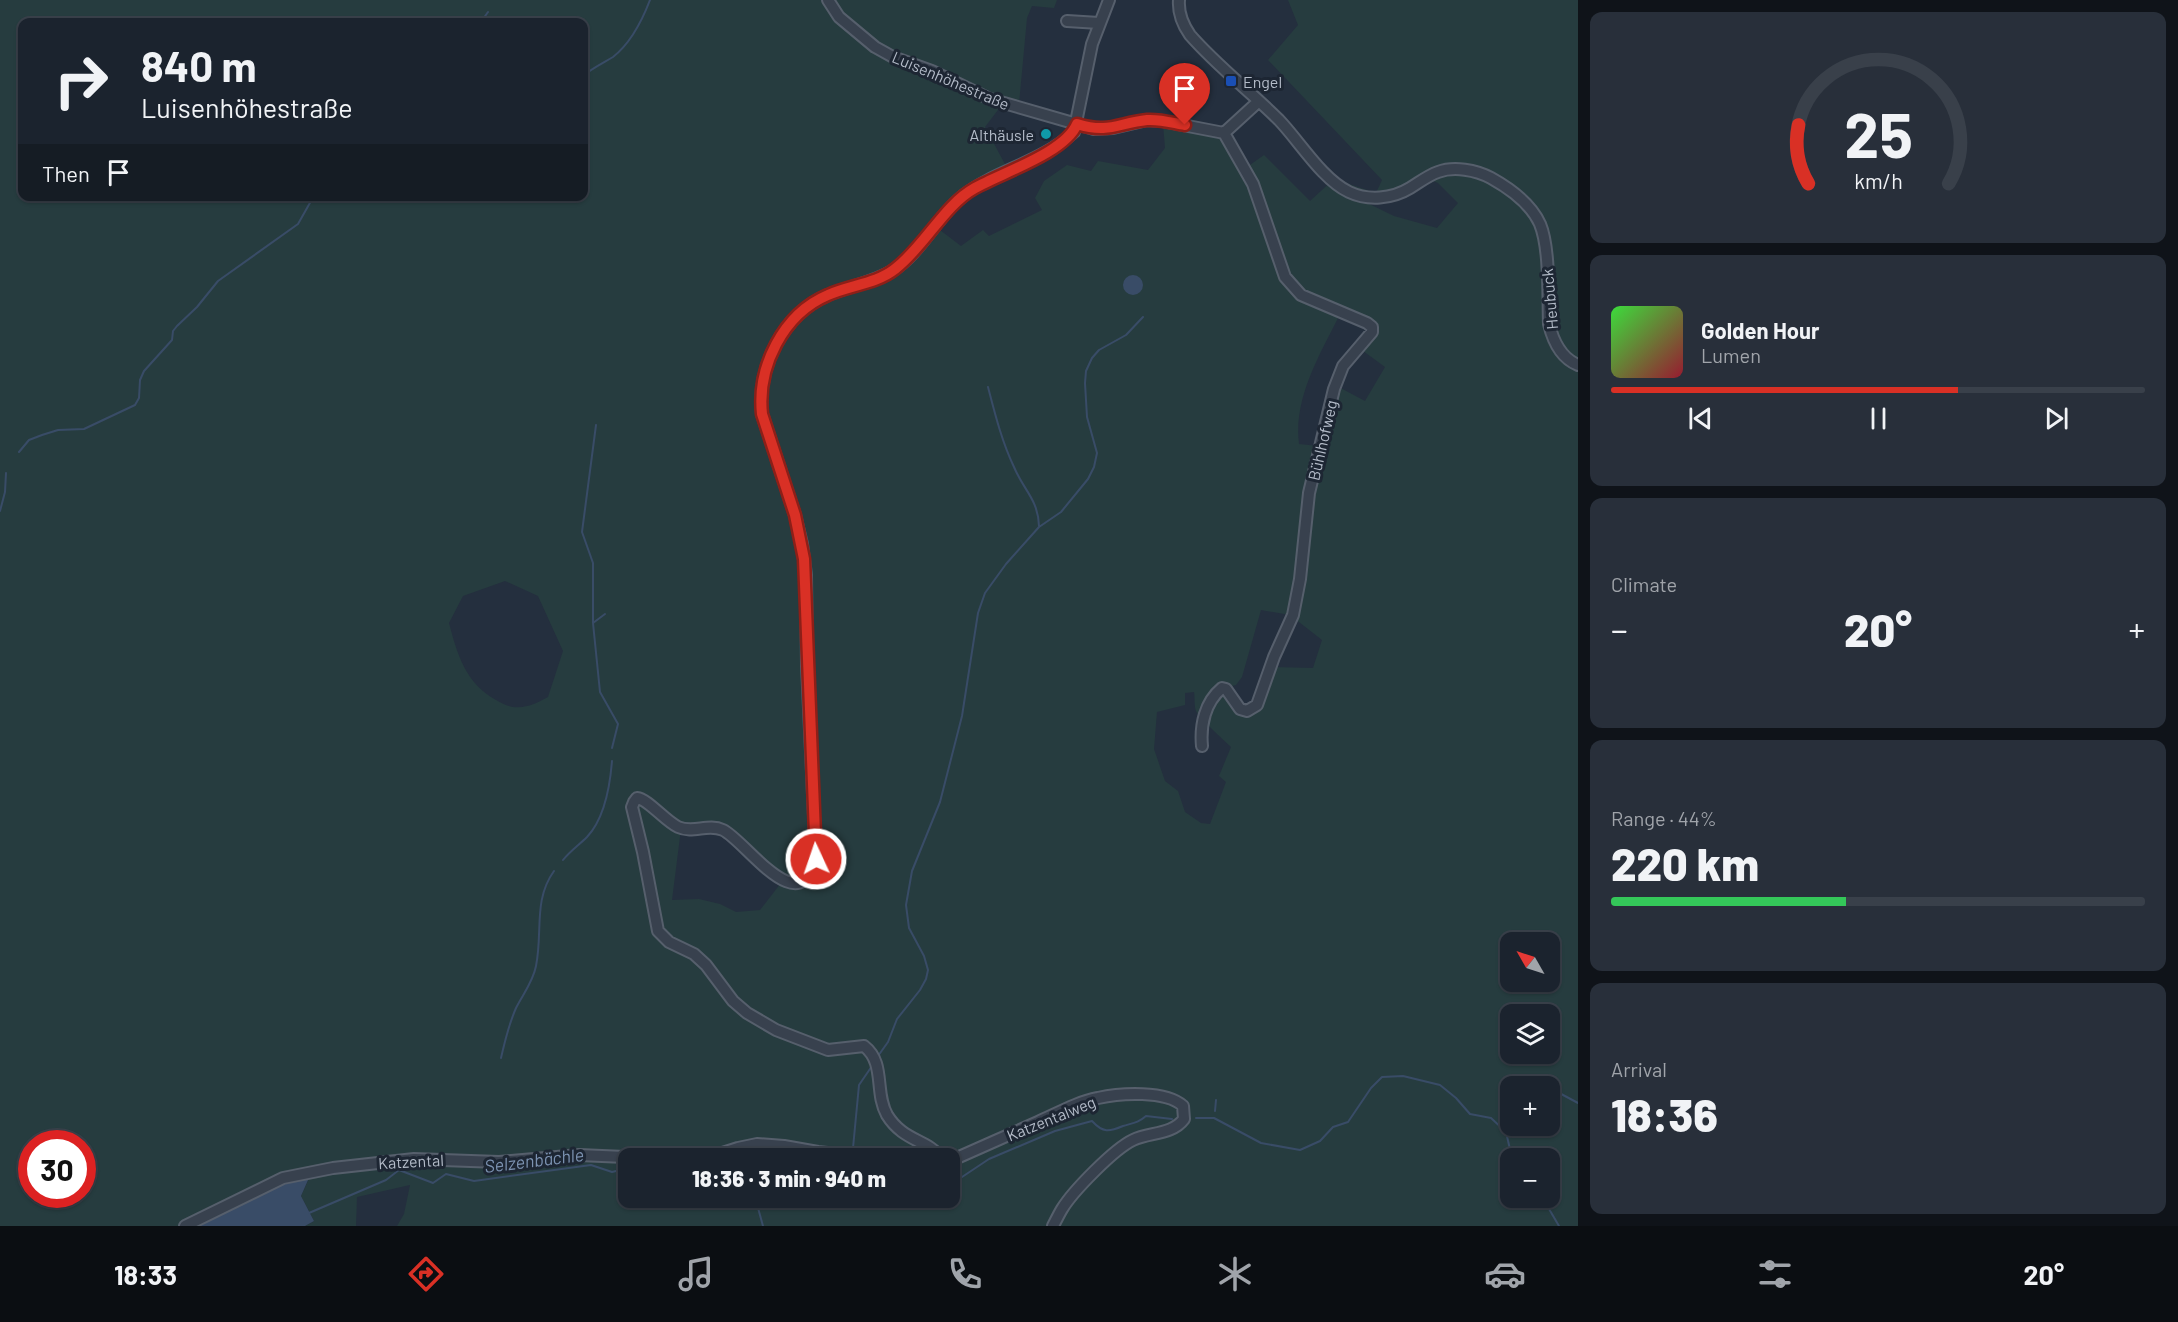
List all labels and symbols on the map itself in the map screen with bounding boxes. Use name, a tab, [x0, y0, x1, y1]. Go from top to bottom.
street label: Luisenhöhestraße	[890, 47, 1012, 113]
pin	[1159, 63, 1210, 125]
place label: Engel	[1243, 72, 1282, 91]
marker: Engel	[1224, 74, 1238, 88]
place label: Althäusle	[970, 125, 1034, 144]
marker: Althäusle	[1039, 127, 1053, 141]
street label: Heubuck	[1537, 268, 1561, 330]
street label: Bühlhofweg	[1304, 398, 1340, 482]
position arrow	[784, 827, 848, 891]
north arrow	[1500, 932, 1560, 992]
street label: Katzentalweg	[1004, 1092, 1098, 1144]
speed limit sign: 30	[18, 1130, 96, 1208]
water label: Selzenbächle	[483, 1143, 585, 1177]
street label: Katzental	[378, 1150, 444, 1172]

